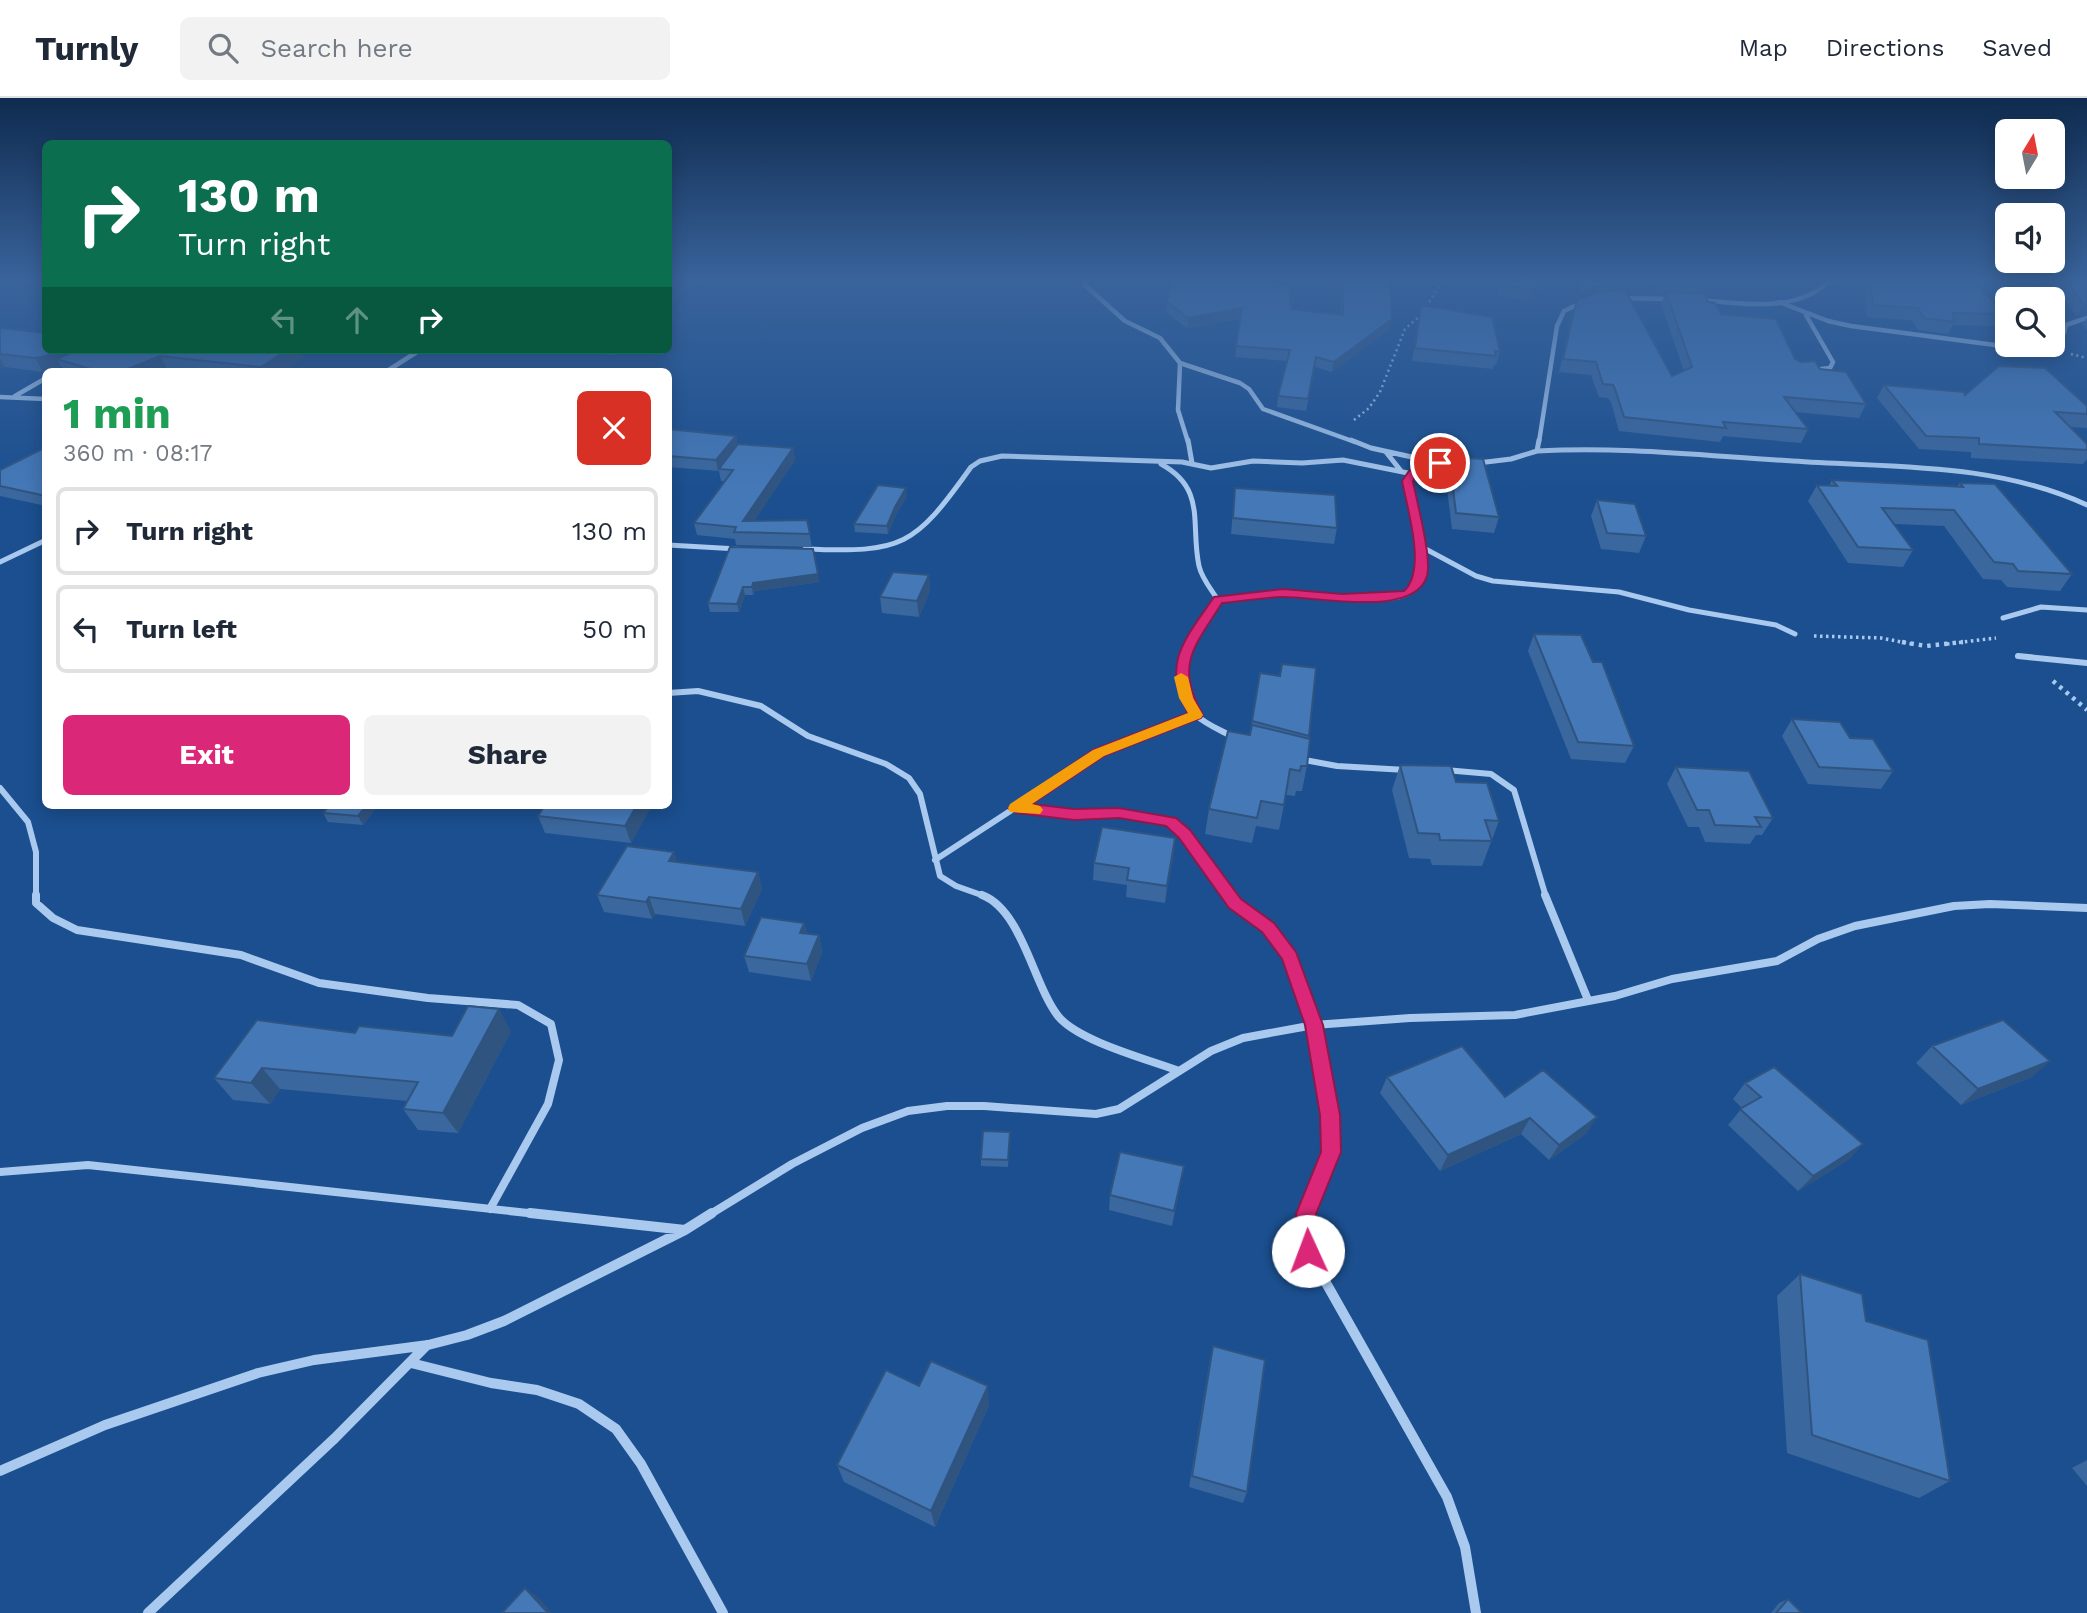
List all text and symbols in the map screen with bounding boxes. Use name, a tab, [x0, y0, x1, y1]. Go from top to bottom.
search box	[180, 17, 670, 80]
text: Turnly	[35, 29, 138, 68]
icon: search	[204, 29, 242, 67]
text: Search here	[260, 33, 413, 63]
text: Map	[1739, 34, 1788, 62]
text: Directions	[1826, 34, 1944, 62]
text: Saved	[1982, 34, 2052, 62]
north arrow	[1995, 119, 2065, 189]
map controls	[1995, 119, 2065, 357]
text: 130 m	[178, 166, 320, 224]
icon: right	[63, 168, 154, 259]
button: sound	[1995, 203, 2065, 273]
text: Turn right	[178, 225, 330, 263]
button: search	[1995, 287, 2065, 357]
icon: left	[265, 301, 303, 339]
icon: ahead	[338, 301, 376, 339]
icon: right	[411, 301, 449, 339]
text: 1 min	[63, 389, 171, 438]
button: close	[577, 391, 651, 465]
pin	[1410, 433, 1470, 493]
text: 360 m · 08:17	[63, 440, 213, 467]
icon: arrive	[1421, 444, 1459, 482]
icon: right	[67, 512, 105, 550]
text: Turn right	[126, 516, 253, 546]
text: 130 m	[572, 516, 647, 546]
icon: left	[67, 610, 105, 648]
text: Turn left	[126, 614, 237, 644]
text: 50 m	[582, 614, 647, 644]
button: Exit	[63, 715, 350, 795]
button: Share	[364, 715, 651, 795]
position arrow	[1271, 1214, 1345, 1288]

